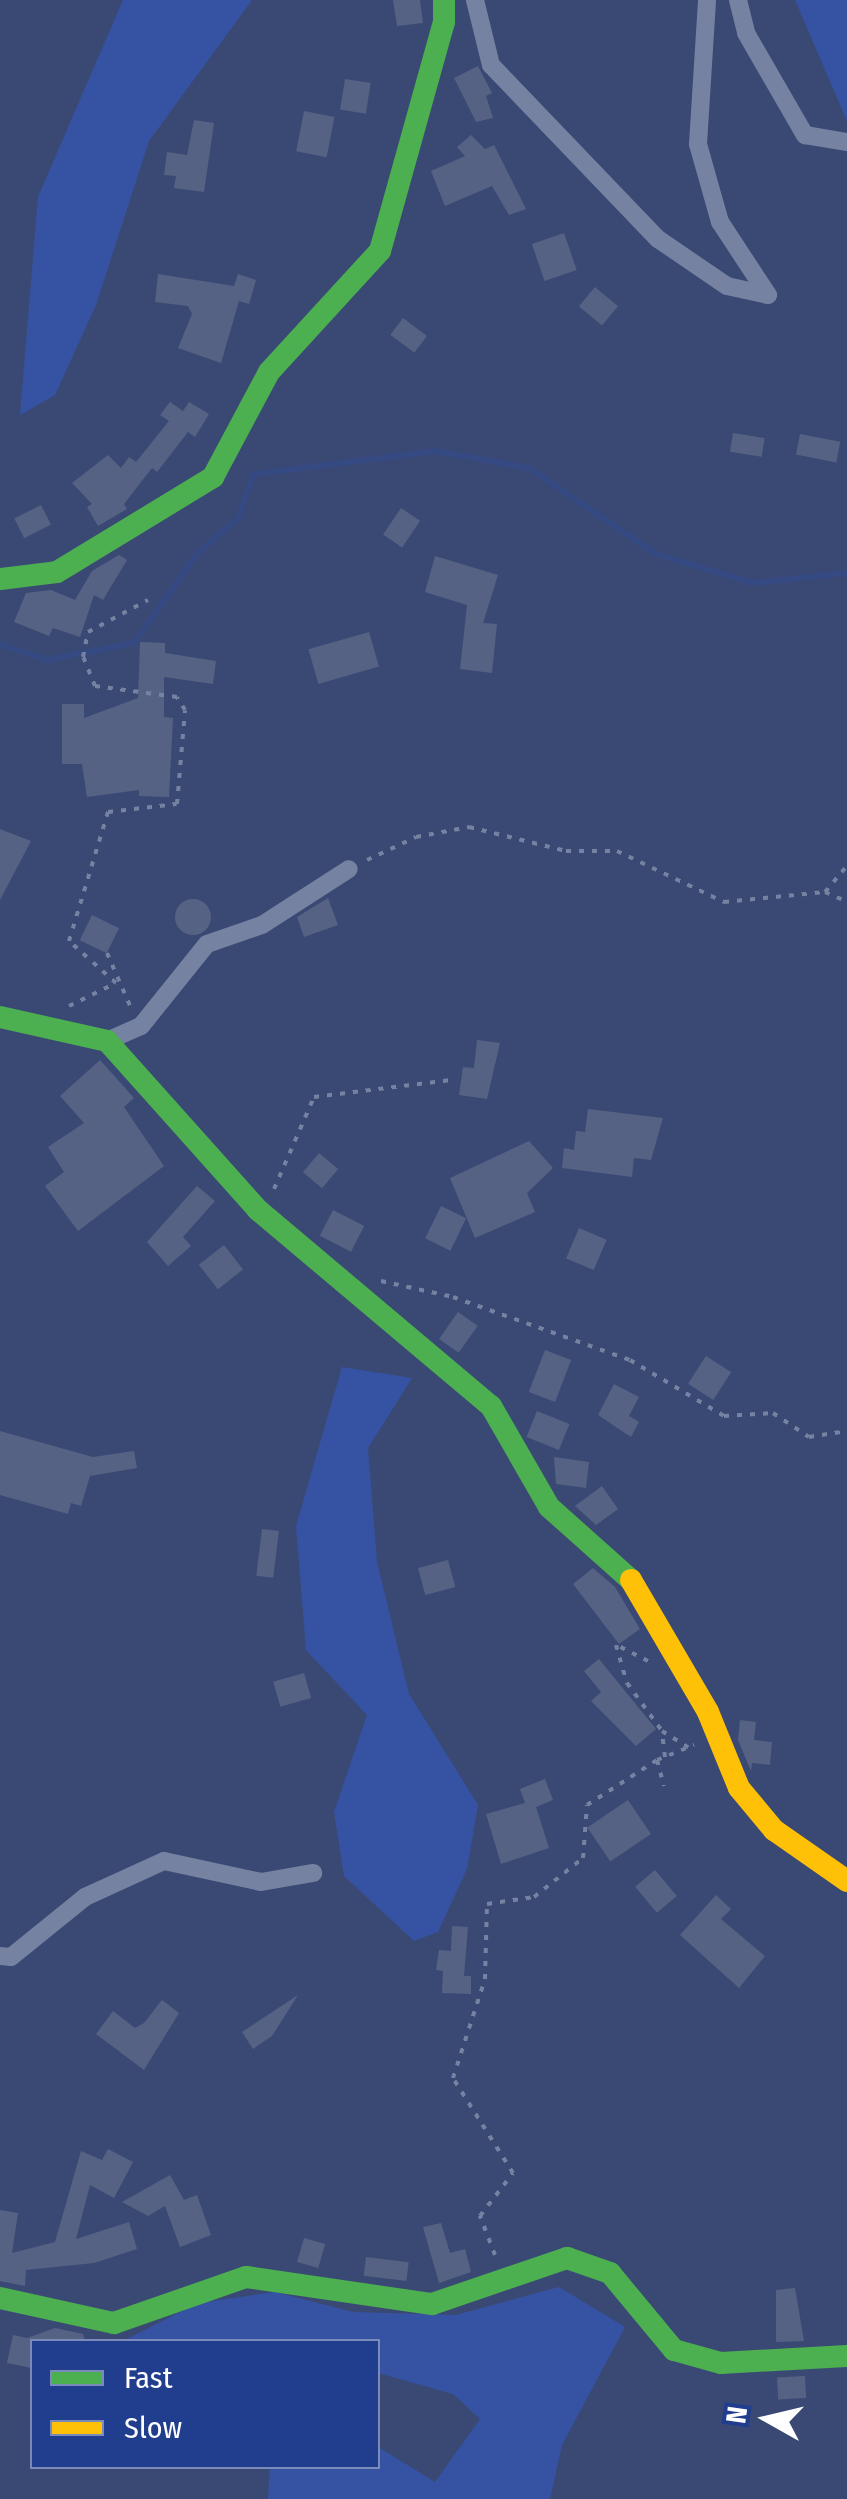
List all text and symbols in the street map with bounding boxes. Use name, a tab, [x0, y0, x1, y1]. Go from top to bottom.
legend	[30, 2339, 380, 2469]
text: Fast	[124, 2360, 172, 2396]
north arrow	[717, 2369, 817, 2469]
text: N	[719, 2404, 754, 2425]
text: Slow	[124, 2410, 182, 2446]

